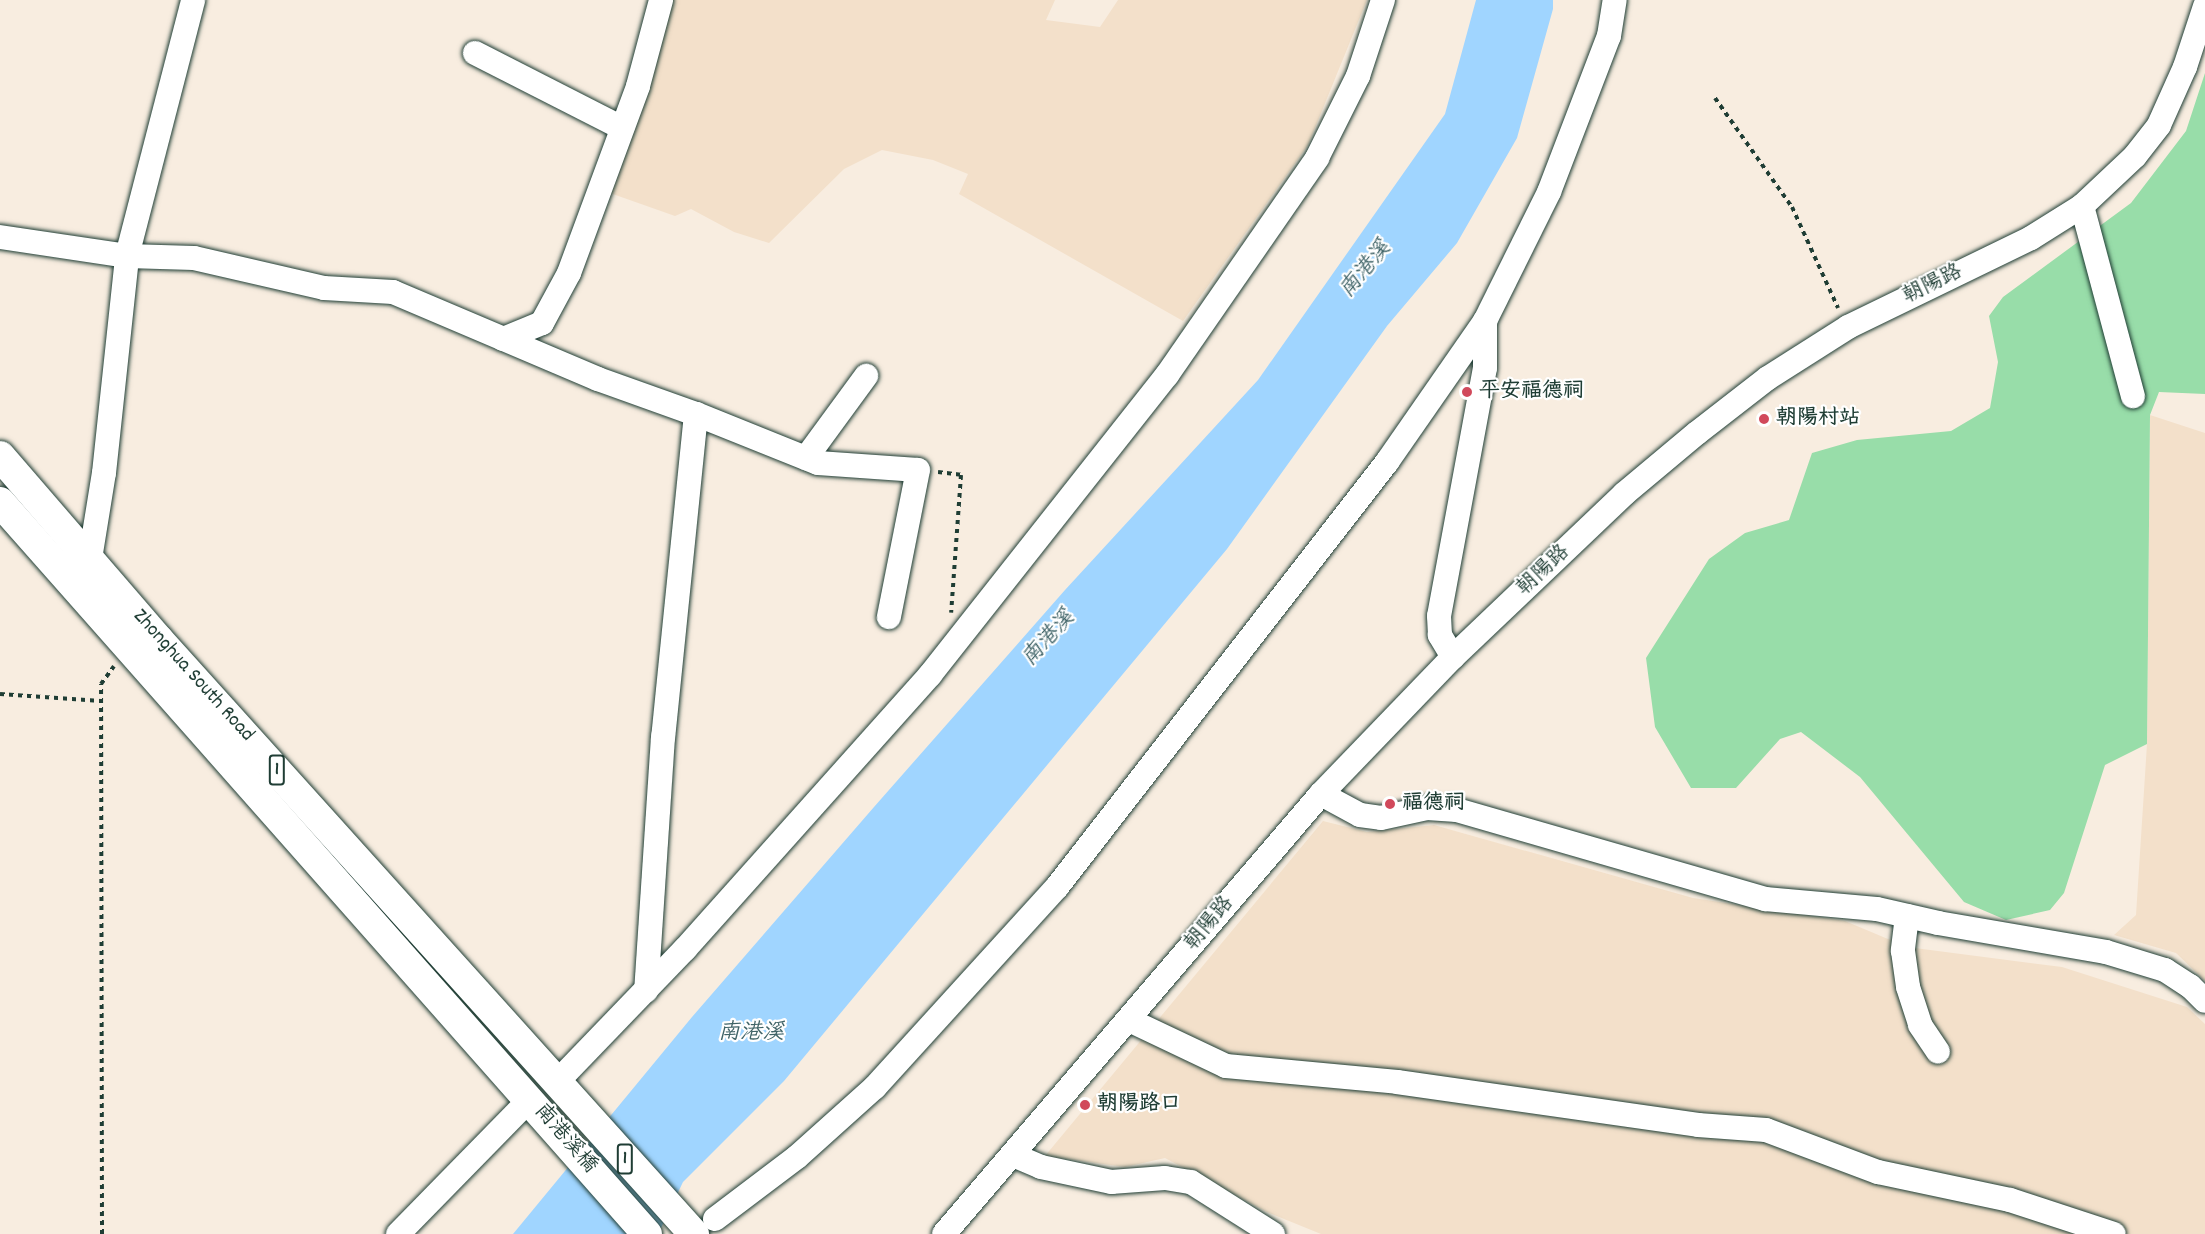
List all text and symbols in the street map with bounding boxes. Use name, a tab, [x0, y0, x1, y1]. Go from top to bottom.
water label: 南港溪	[1335, 236, 1397, 304]
street label: 朝陽路	[1899, 260, 1967, 310]
place label: 平安福德祠	[1479, 379, 1584, 405]
marker: 平安福德祠	[1460, 385, 1474, 399]
place label: 朝陽村站	[1776, 406, 1860, 432]
marker: 朝陽村站	[1757, 412, 1771, 426]
street label: 朝陽路	[1512, 540, 1576, 602]
street label: Zhonghua South Road	[127, 605, 259, 747]
water label: 南港溪	[1017, 606, 1081, 672]
road number: 1	[268, 753, 286, 787]
place label: 福德祠	[1402, 791, 1465, 817]
marker: 福德祠	[1383, 797, 1397, 811]
street label: 朝陽路	[1180, 892, 1240, 956]
water label: 南港溪	[718, 1021, 784, 1047]
place label: 朝陽路口	[1097, 1092, 1181, 1118]
marker: 朝陽路口	[1078, 1098, 1092, 1112]
street label: 南港溪橋	[528, 1099, 602, 1179]
road number: 1	[616, 1142, 634, 1176]

